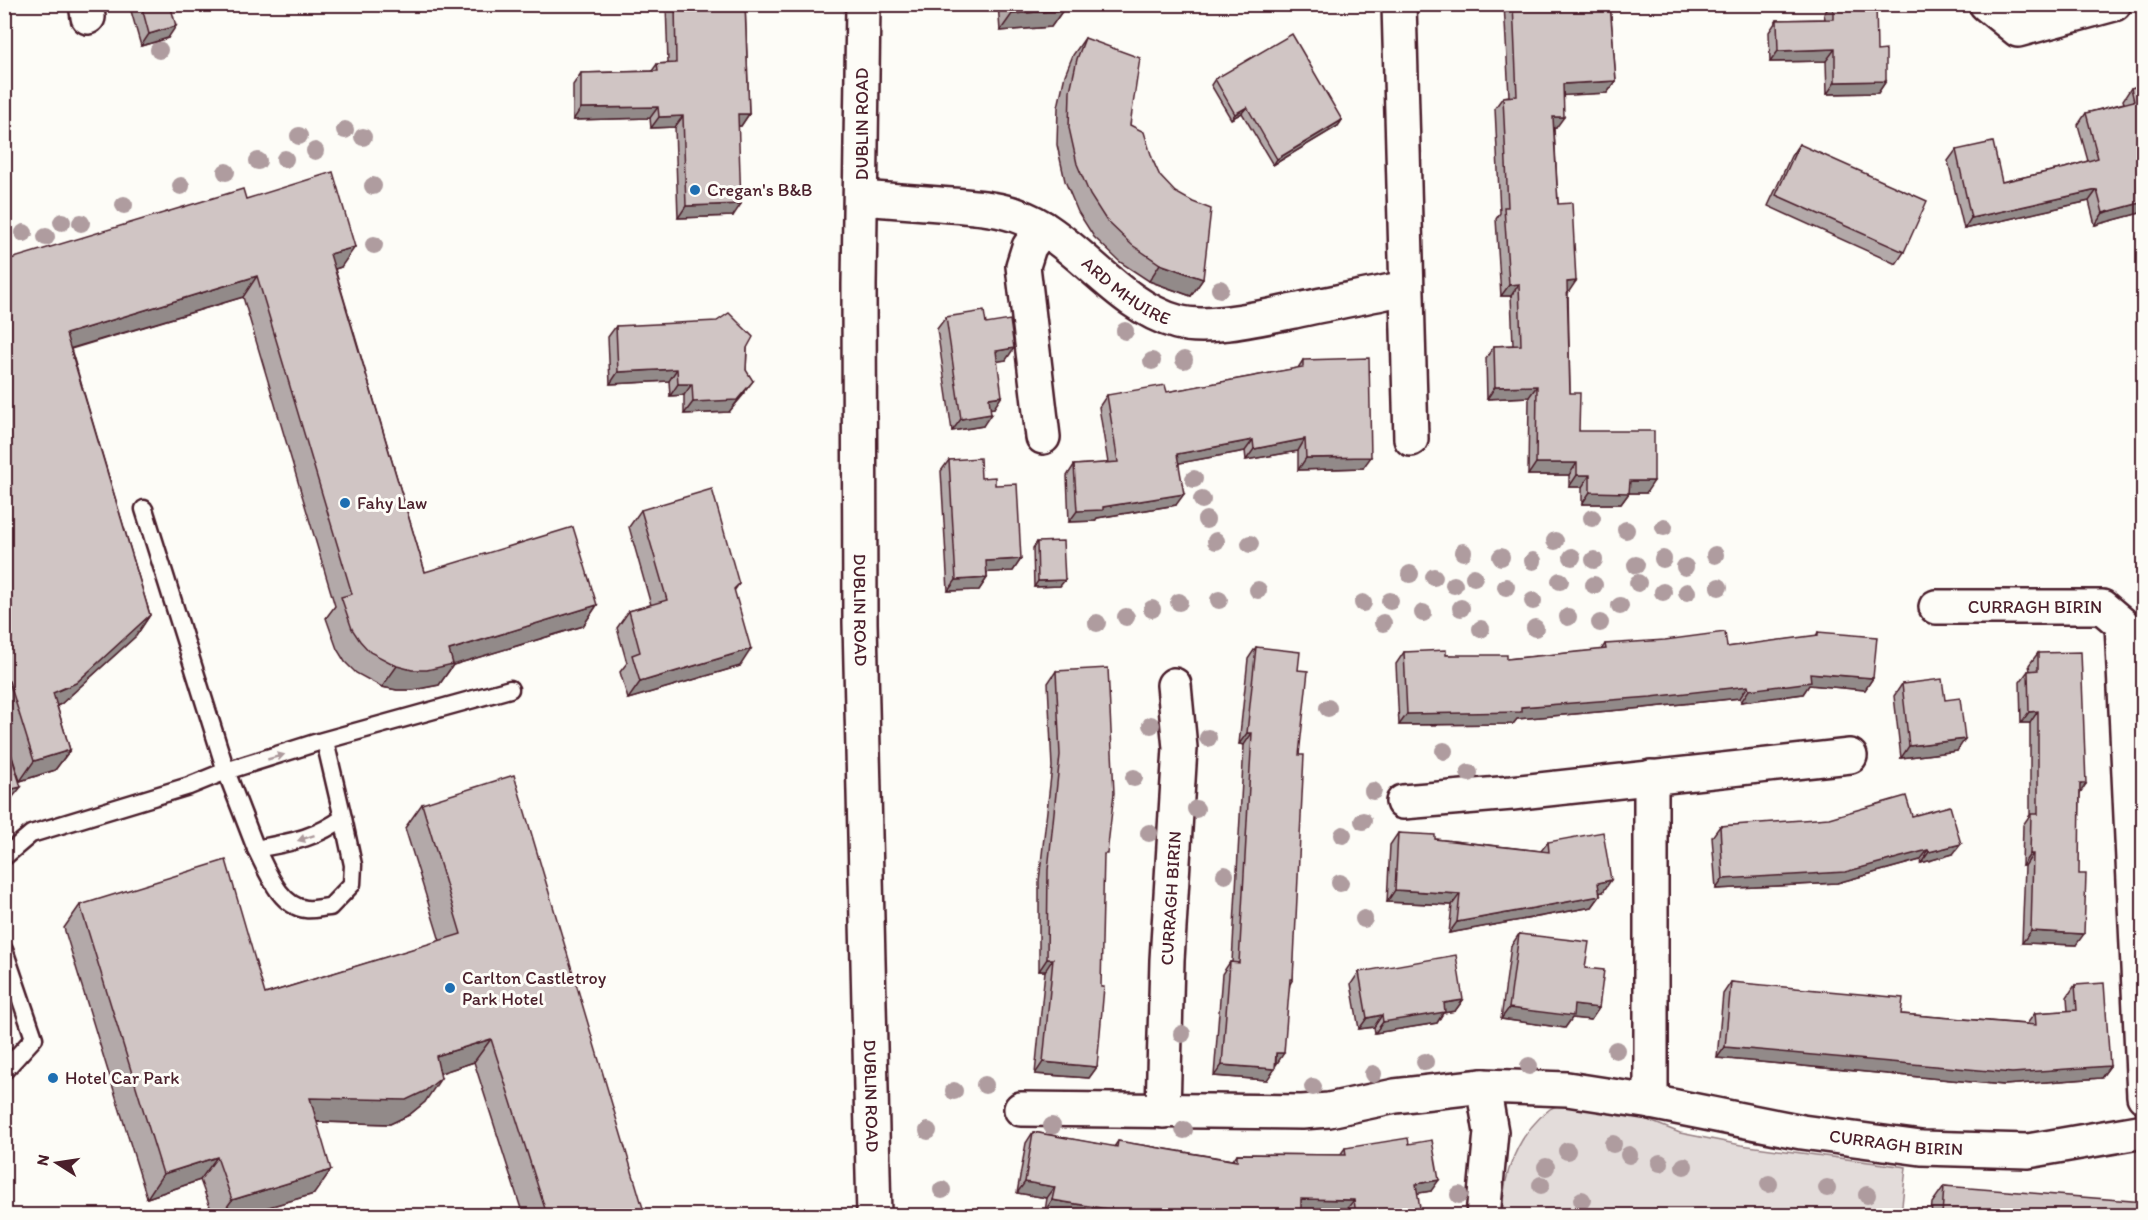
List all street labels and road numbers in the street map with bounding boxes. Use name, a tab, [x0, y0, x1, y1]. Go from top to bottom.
street label: DUBLIN ROAD	[851, 68, 873, 180]
street label: ARD MHUIRE	[1077, 252, 1174, 330]
street label: DUBLIN ROAD	[849, 554, 872, 667]
street label: CURRAGH BIRIN	[1968, 596, 2102, 618]
street label: CURRAGH BIRIN	[1156, 830, 1186, 966]
street label: DUBLIN ROAD	[859, 1039, 883, 1153]
street label: CURRAGH BIRIN	[1828, 1125, 1963, 1160]

